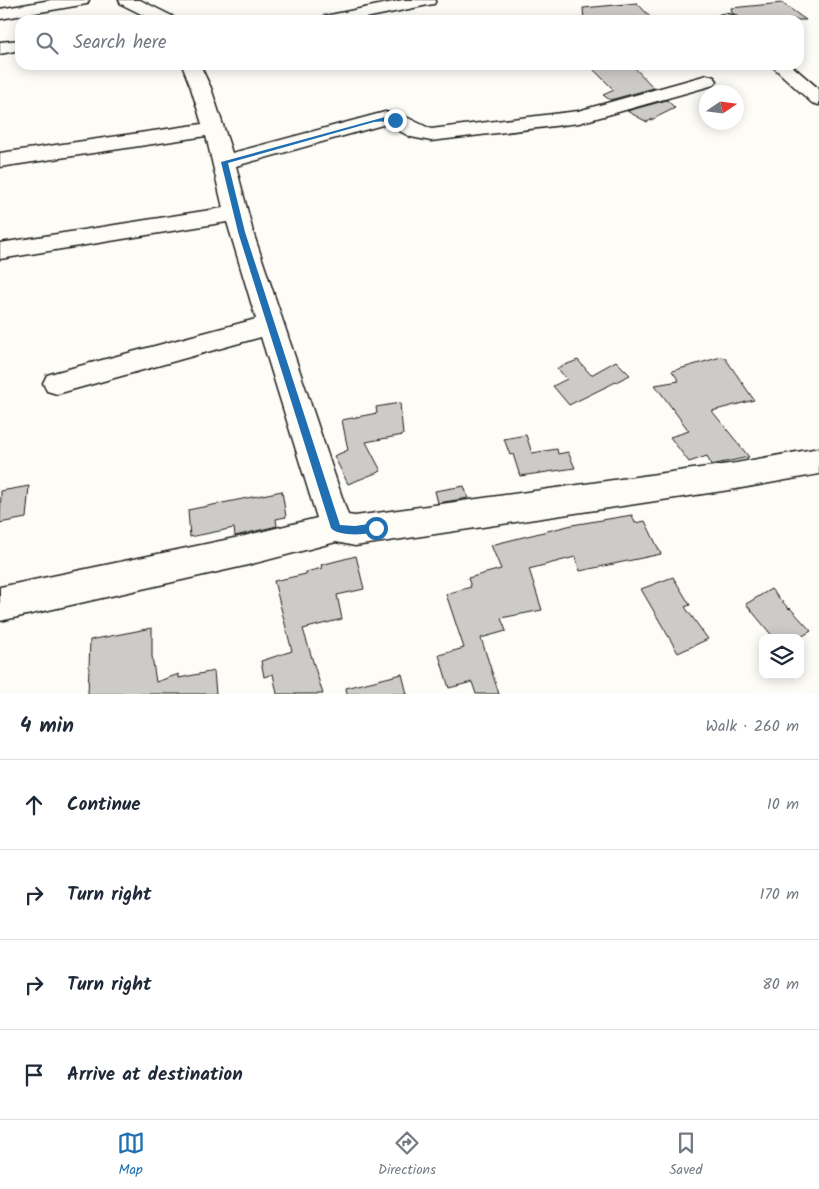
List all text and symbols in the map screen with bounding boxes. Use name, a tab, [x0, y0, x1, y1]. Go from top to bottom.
search box	[15, 15, 804, 70]
text: Search here	[73, 28, 167, 58]
icon: search	[33, 29, 61, 57]
north arrow	[699, 85, 744, 130]
route end	[384, 109, 407, 132]
route start	[365, 517, 388, 540]
map controls	[759, 634, 804, 679]
button: layers	[759, 634, 804, 679]
text: 4 min	[20, 710, 74, 743]
text: Walk · 260 m	[706, 714, 799, 739]
text: Continue	[67, 790, 140, 820]
icon: ahead	[20, 791, 48, 819]
text: 10 m	[767, 792, 799, 817]
text: Turn right	[67, 880, 152, 910]
icon: right	[20, 881, 48, 909]
text: 170 m	[759, 882, 799, 907]
text: Turn right	[67, 970, 152, 1000]
icon: right	[20, 971, 48, 999]
text: 80 m	[762, 972, 799, 997]
text: Arrive at destination	[67, 1060, 243, 1090]
icon: arrive	[20, 1061, 48, 1089]
tab: Map	[117, 1129, 145, 1181]
tab: Directions	[378, 1129, 436, 1181]
tab: Saved	[669, 1129, 702, 1181]

